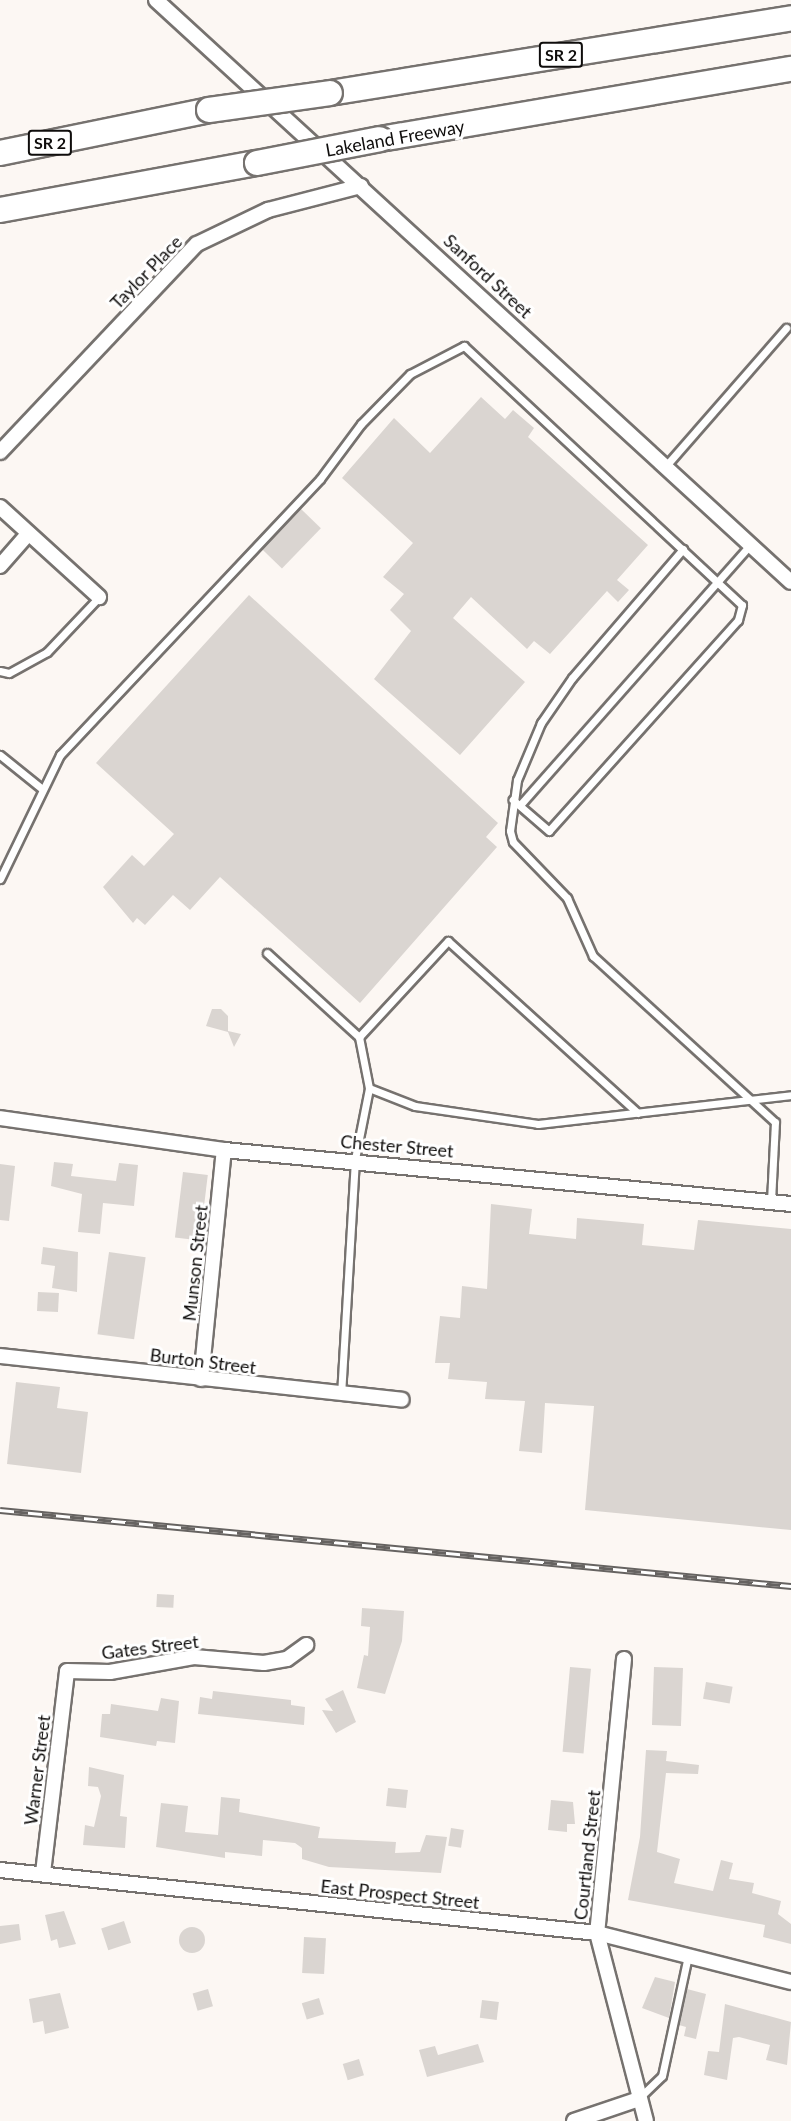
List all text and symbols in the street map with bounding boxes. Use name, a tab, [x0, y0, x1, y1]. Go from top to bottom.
road number: SR 2	[538, 42, 584, 68]
street label: Lakeland Freeway	[324, 115, 466, 161]
road number: SR 2	[28, 130, 72, 156]
street label: Sanford Street	[439, 230, 537, 322]
street label: Taylor Place	[106, 231, 186, 313]
street label: Chester Street	[339, 1130, 455, 1162]
street label: Munson Street	[178, 1204, 212, 1322]
street label: Burton Street	[149, 1344, 257, 1378]
street label: Gates Street	[100, 1630, 200, 1664]
street label: Warner Street	[20, 1713, 54, 1827]
street label: Courtland Street	[569, 1789, 605, 1921]
street label: East Prospect Street	[320, 1875, 480, 1913]

